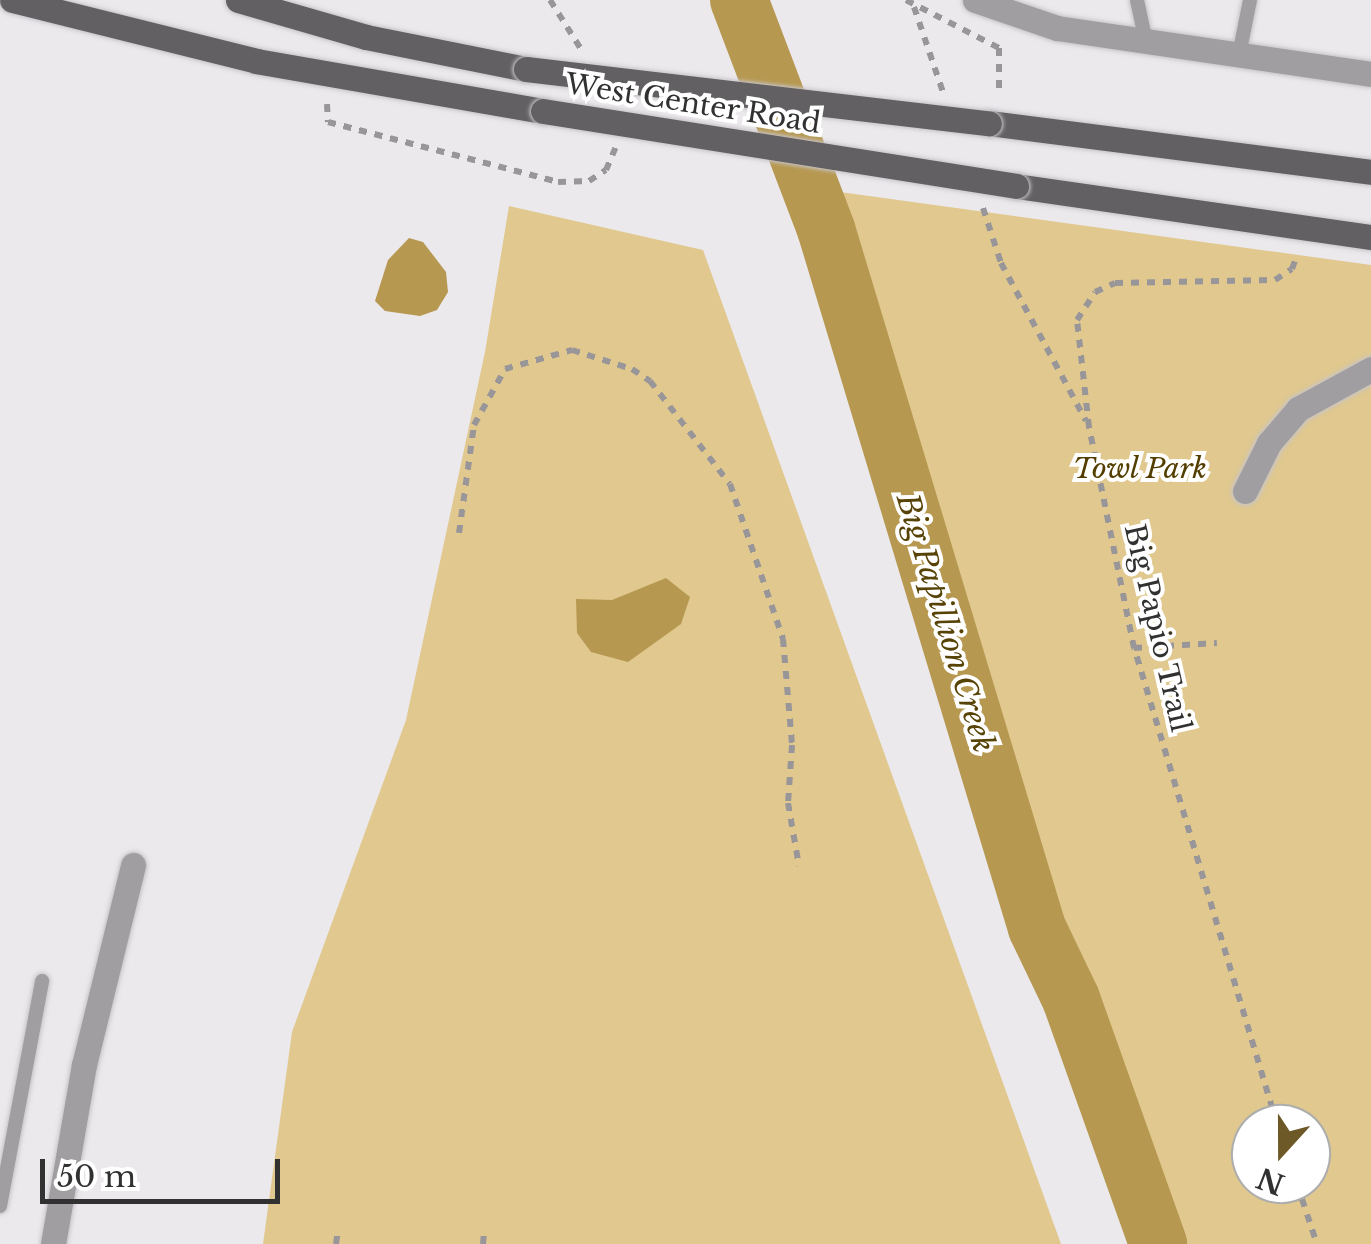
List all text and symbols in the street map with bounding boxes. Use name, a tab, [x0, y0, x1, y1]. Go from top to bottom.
street label: West Center Road	[563, 67, 823, 141]
park label: Towl Park	[1073, 452, 1207, 486]
water label: Big Papillion Creek	[888, 489, 1002, 757]
street label: Big Papio Trail	[1117, 520, 1197, 736]
north arrow	[1231, 1104, 1331, 1204]
scale bar	[45, 1139, 285, 1201]
text: 50 m	[57, 1158, 136, 1195]
text: N	[1252, 1160, 1289, 1202]

